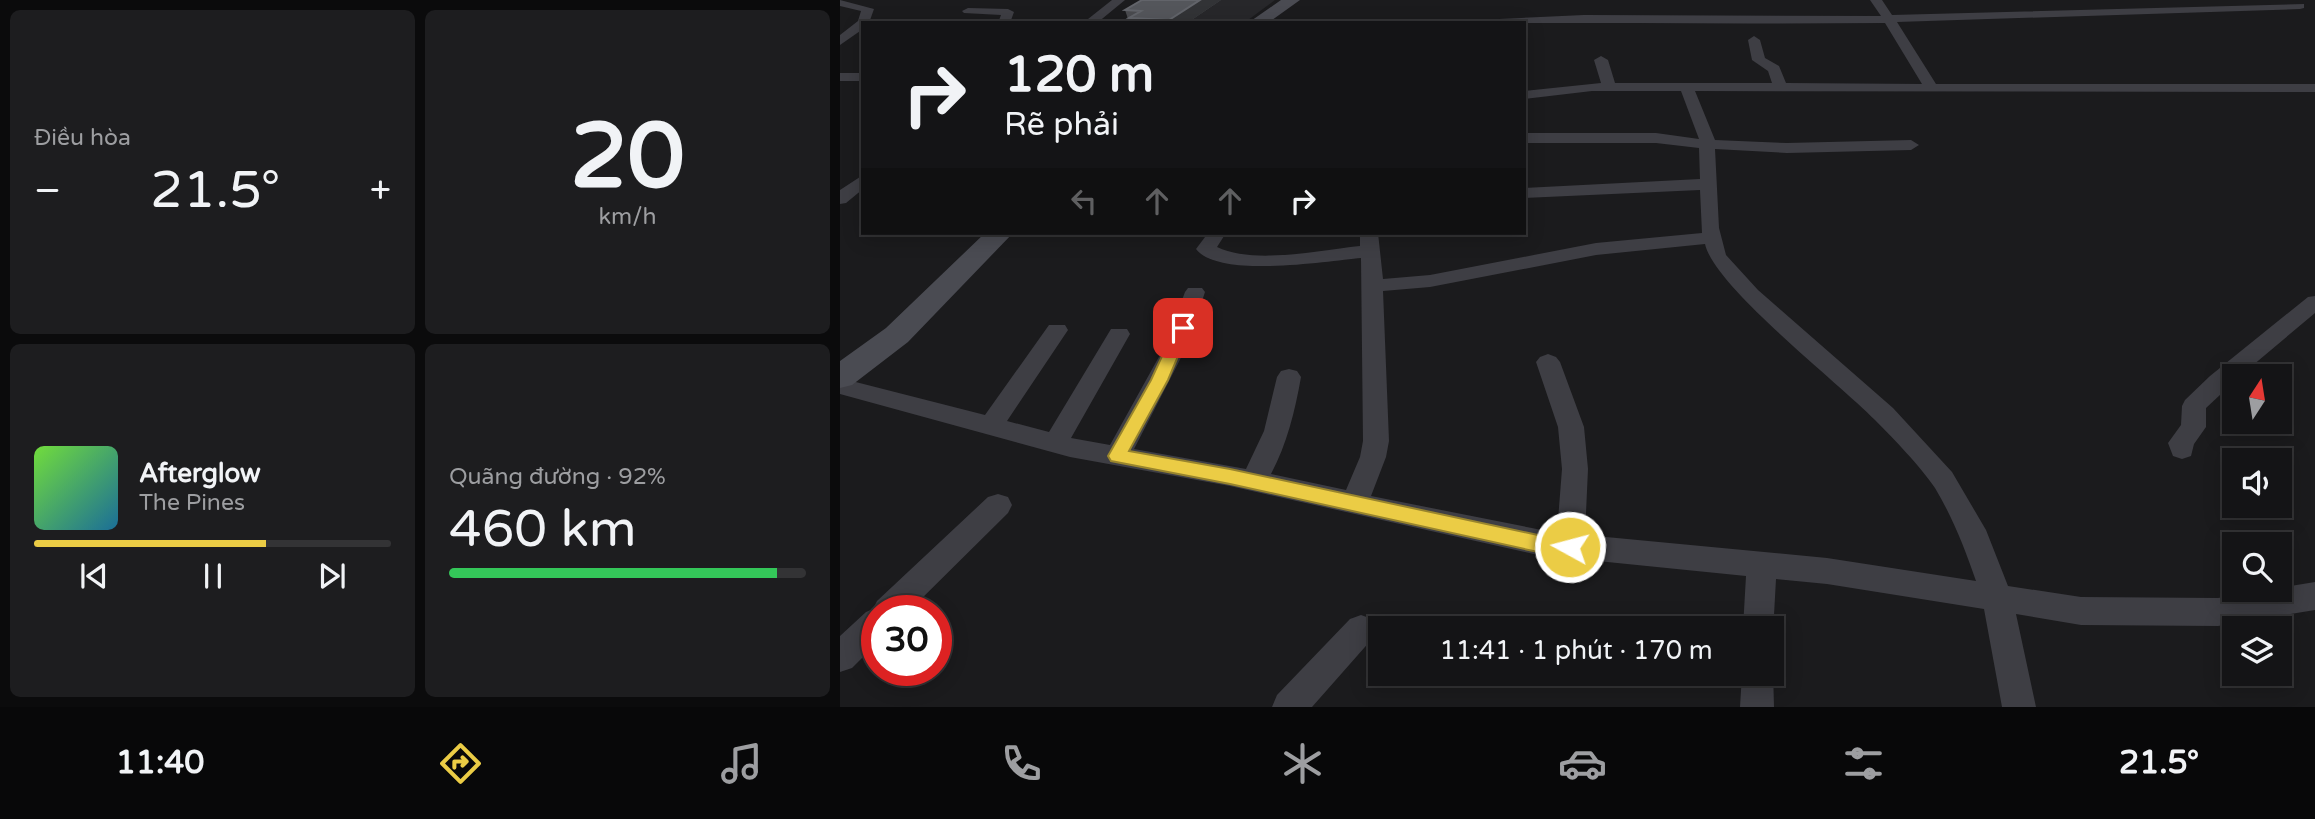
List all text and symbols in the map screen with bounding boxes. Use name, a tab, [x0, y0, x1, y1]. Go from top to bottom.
text: 120 m	[1004, 46, 1154, 105]
icon: right	[889, 49, 980, 140]
text: 20	[570, 102, 685, 212]
text: Rẽ phải	[1004, 106, 1119, 144]
text: Điều hòa	[34, 124, 131, 152]
text: 21.5°	[150, 159, 280, 222]
text: −	[34, 168, 61, 214]
text: +	[370, 168, 391, 214]
icon: left	[1065, 182, 1103, 220]
icon: ahead	[1138, 182, 1176, 220]
icon: ahead	[1211, 182, 1249, 220]
icon: right	[1284, 182, 1322, 220]
text: km/h	[599, 203, 656, 231]
pin	[1153, 298, 1213, 358]
icon: arrive	[1164, 309, 1202, 347]
north arrow	[2222, 364, 2292, 434]
map controls	[2222, 364, 2292, 686]
button: sound	[2222, 448, 2292, 518]
text: Afterglow	[139, 458, 261, 489]
text: Quãng đường · 92%	[449, 463, 666, 491]
text: The Pines	[139, 489, 245, 517]
text: 460 km	[449, 498, 637, 561]
position arrow	[1533, 510, 1607, 584]
button: search	[2222, 532, 2292, 602]
icon: previous	[75, 557, 113, 595]
icon: pause	[194, 557, 232, 595]
icon: next	[313, 557, 351, 595]
speed limit sign: 30	[861, 595, 952, 686]
button: layers	[2222, 616, 2292, 686]
text: 11:41 · 1 phút · 170 m	[1439, 635, 1713, 666]
icon: directions	[436, 739, 485, 788]
icon: music	[717, 739, 766, 788]
icon: phone	[997, 739, 1046, 788]
icon: climate	[1278, 739, 1327, 788]
icon: car	[1558, 739, 1607, 788]
icon: filters	[1839, 739, 1888, 788]
text: 11:40	[116, 744, 204, 782]
text: 21.5°	[2119, 744, 2199, 782]

